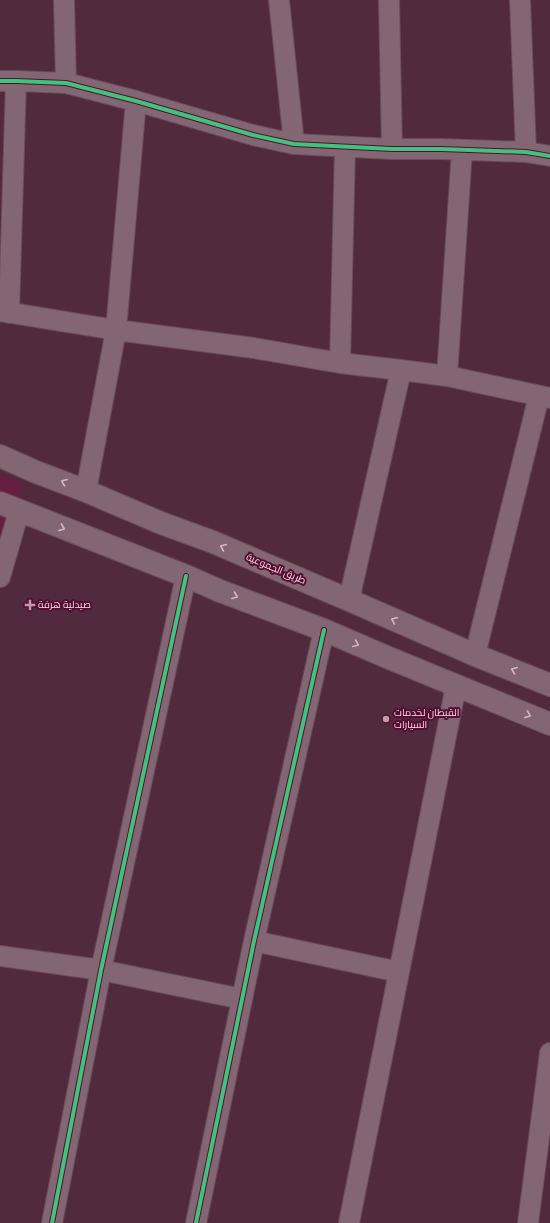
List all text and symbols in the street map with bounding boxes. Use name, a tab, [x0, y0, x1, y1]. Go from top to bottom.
one-way arrow	[60, 479, 67, 487]
one-way arrow	[59, 523, 66, 531]
one-way arrow	[220, 543, 227, 551]
street label: طريق الجموعية	[244, 551, 308, 587]
one-way arrow	[232, 592, 239, 600]
place label: صيدلية هرفة	[38, 599, 91, 611]
marker: صيدلية هرفة	[25, 600, 35, 610]
one-way arrow	[391, 616, 398, 624]
one-way arrow	[352, 639, 359, 647]
one-way arrow	[510, 667, 518, 675]
place label: القبطان لخدمات السيارات	[394, 707, 459, 731]
one-way arrow	[524, 711, 531, 719]
marker: القبطان لخدمات السيارات	[381, 714, 391, 724]

